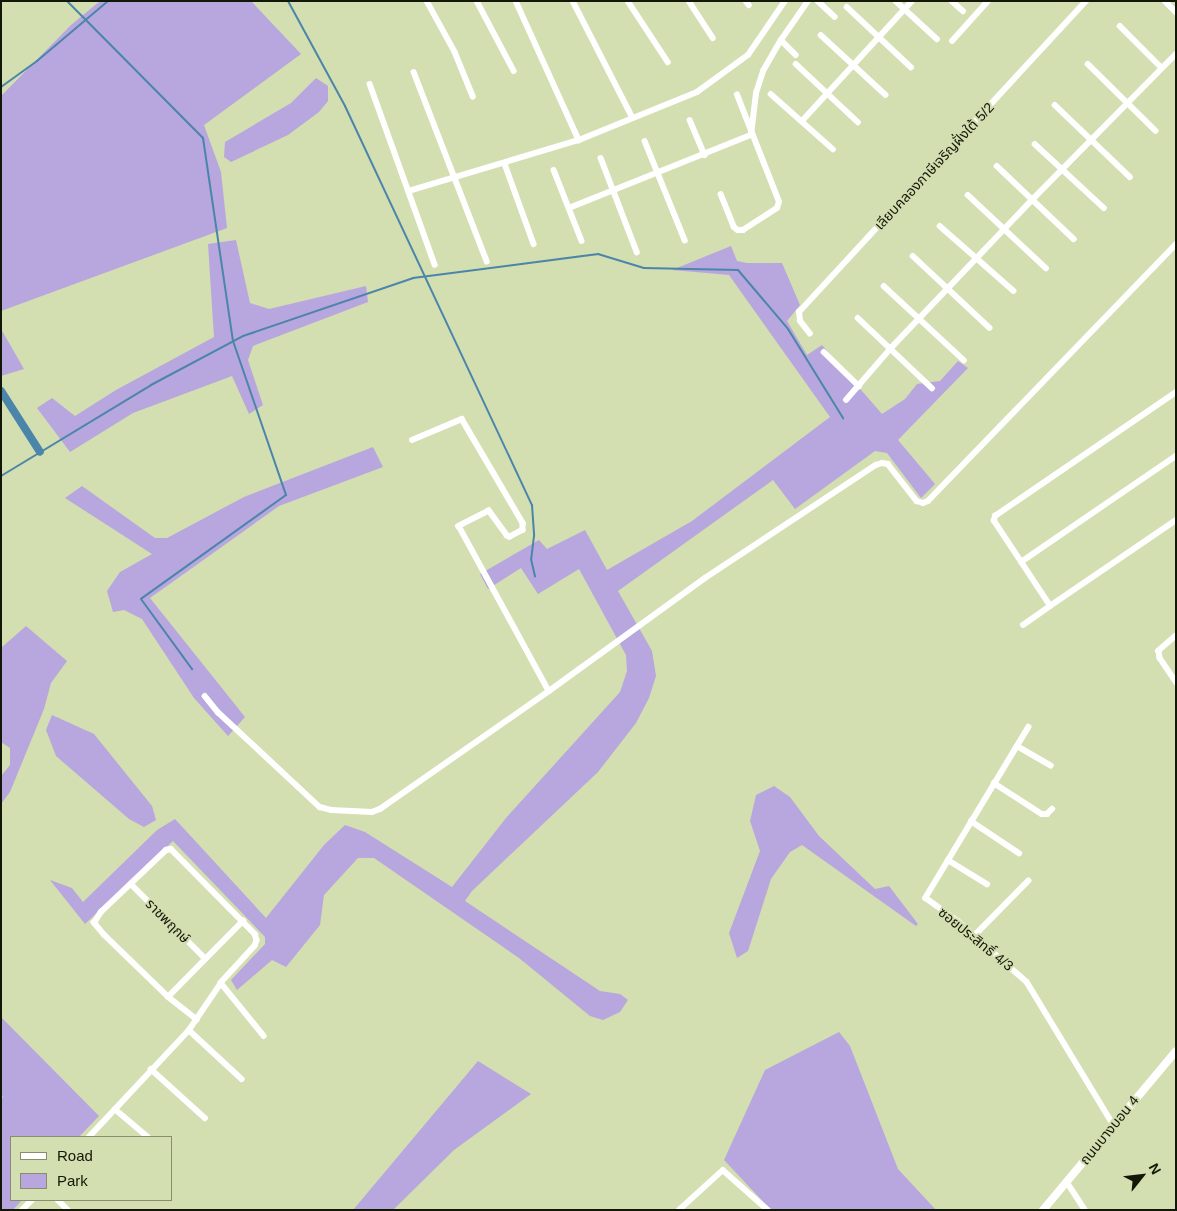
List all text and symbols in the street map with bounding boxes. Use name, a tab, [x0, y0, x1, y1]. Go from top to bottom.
street label: เลียบคลองภาษีเจริญฝั่งใต้ 5/2	[871, 99, 997, 233]
street label: ราชพฤกษ์	[142, 895, 194, 947]
street label: ซอยประสิทธิ์ 4/3	[935, 904, 1017, 974]
street label: ถนนบางบอน 4	[1076, 1092, 1142, 1168]
legend	[10, 1136, 172, 1201]
text: Road	[57, 1147, 93, 1164]
north arrow	[1117, 1151, 1167, 1201]
text: N	[1146, 1160, 1165, 1177]
text: Park	[57, 1172, 88, 1189]

